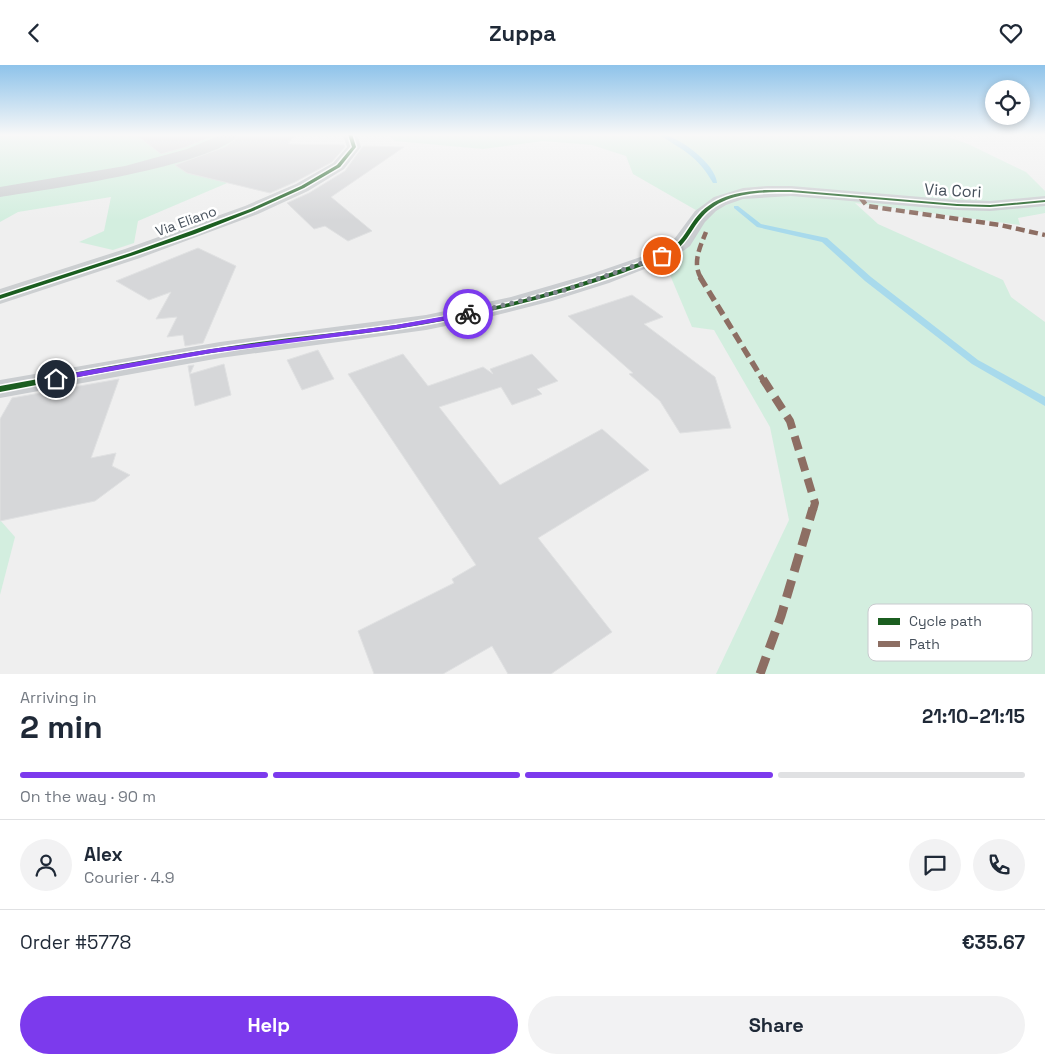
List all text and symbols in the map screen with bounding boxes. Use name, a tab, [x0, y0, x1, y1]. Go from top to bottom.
icon: back	[20, 19, 48, 47]
text: Zuppa	[489, 19, 556, 47]
icon: heart	[997, 19, 1025, 47]
map controls	[985, 80, 1030, 125]
button: locate	[985, 80, 1030, 125]
street label: Via Cori	[924, 179, 982, 202]
street label: Via Eliano	[153, 202, 219, 240]
pin	[641, 235, 683, 277]
icon: bag	[648, 242, 676, 270]
courier	[443, 289, 493, 339]
icon: bike	[454, 300, 482, 328]
pin	[35, 358, 77, 400]
icon: home	[42, 365, 70, 393]
legend	[868, 604, 1032, 661]
text: Cycle path	[909, 612, 982, 630]
text: Path	[909, 635, 940, 653]
text: Arriving in	[20, 687, 97, 708]
text: 21:10–21:15	[922, 704, 1025, 729]
text: 2 min	[20, 707, 103, 747]
text: On the way · 90 m	[20, 786, 156, 807]
button: person	[20, 839, 72, 891]
button: chat	[909, 839, 961, 891]
button: phone	[973, 839, 1025, 891]
text: Alex	[84, 842, 123, 867]
text: Courier · 4.9	[84, 867, 174, 888]
text: Order #5778	[20, 930, 131, 955]
text: €35.67	[962, 930, 1025, 955]
button: Help	[20, 996, 518, 1054]
button: Share	[528, 996, 1025, 1054]

